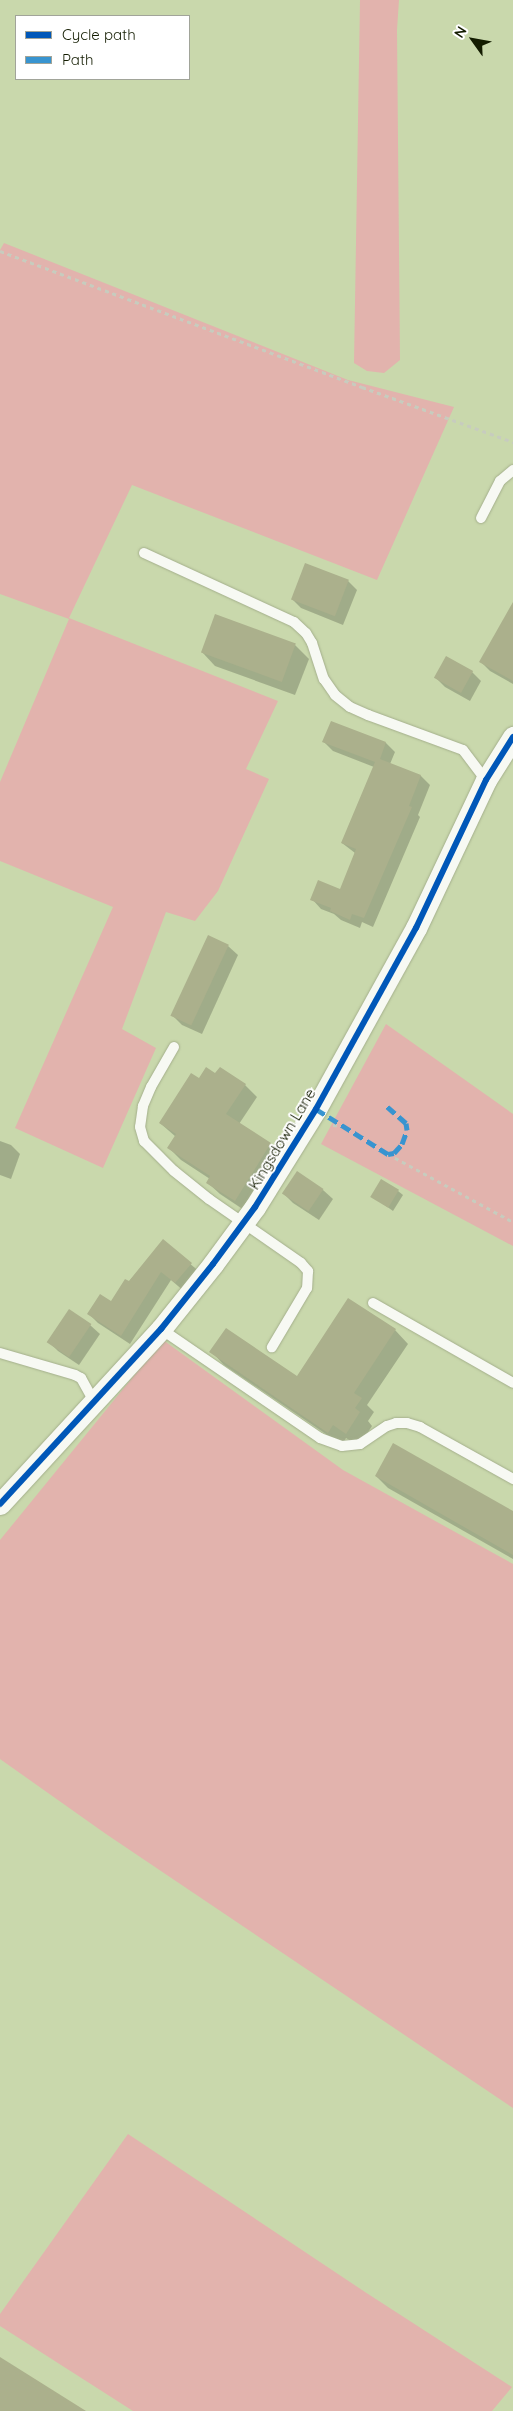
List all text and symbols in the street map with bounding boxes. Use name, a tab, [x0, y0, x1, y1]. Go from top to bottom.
legend	[15, 15, 190, 80]
north arrow	[448, 15, 498, 65]
text: N	[450, 23, 471, 41]
text: Cycle path	[62, 25, 136, 44]
text: Path	[62, 50, 94, 69]
street label: Kingsdown Lane	[245, 1085, 319, 1193]

